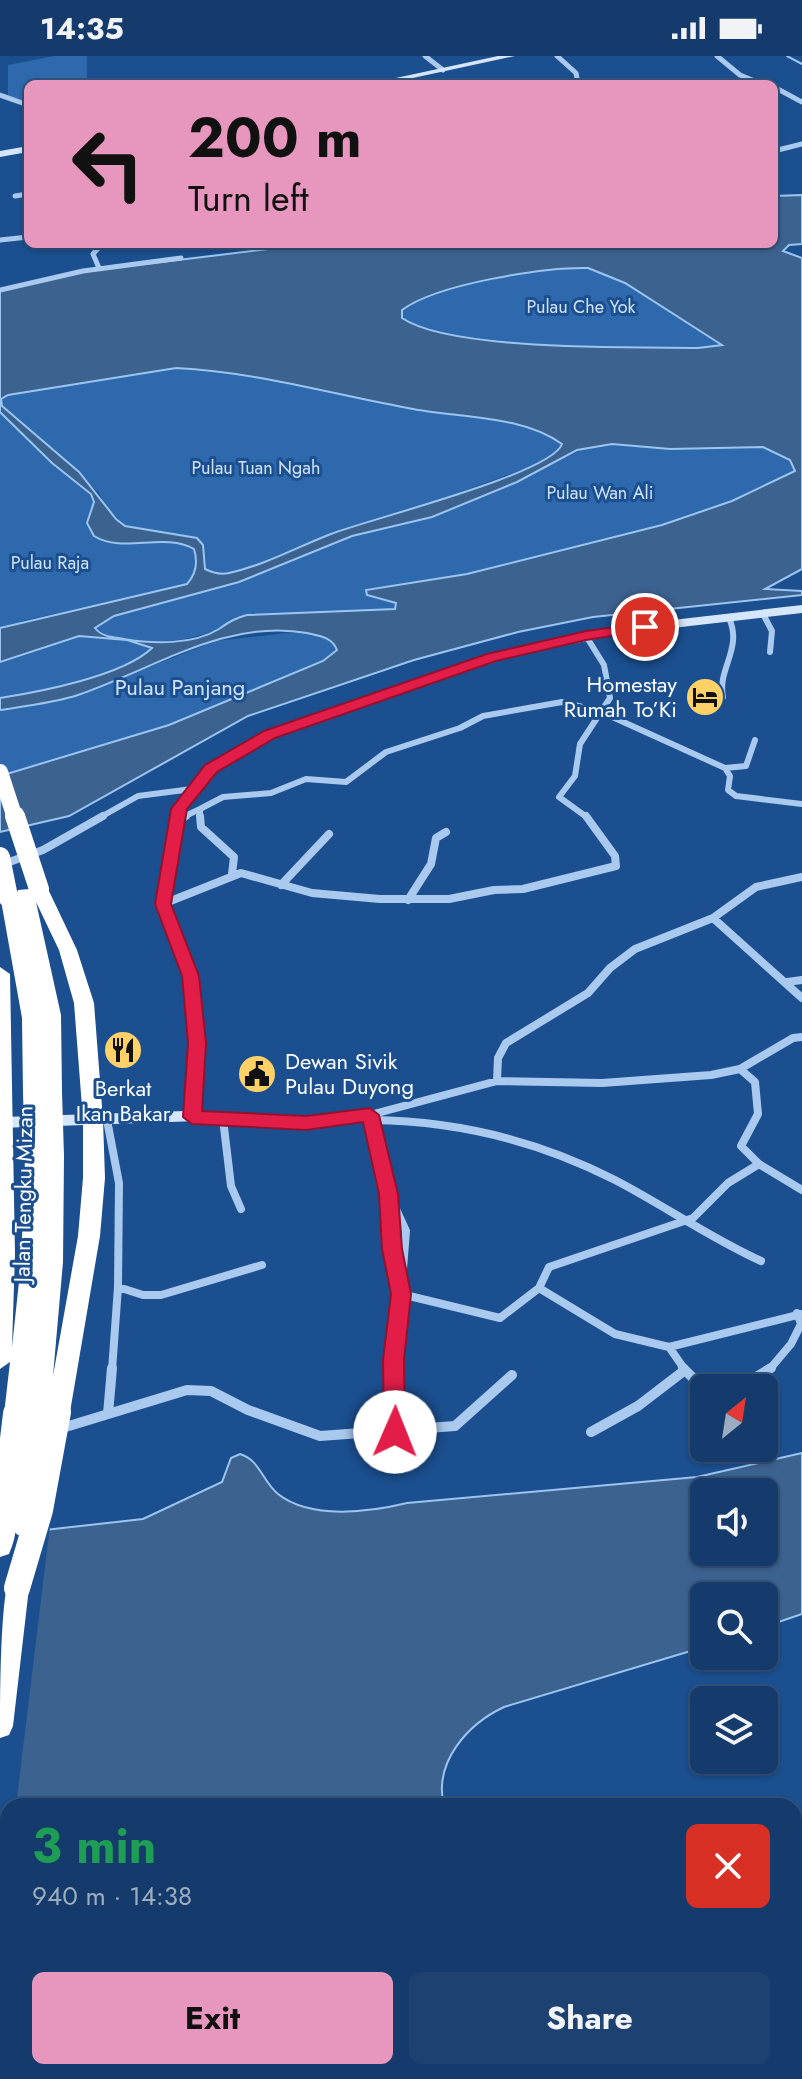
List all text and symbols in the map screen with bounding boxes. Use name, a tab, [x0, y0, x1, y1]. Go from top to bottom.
text: 14:35	[40, 7, 124, 50]
text: 200 m	[188, 97, 362, 178]
icon: left	[56, 112, 160, 216]
text: Turn left	[188, 172, 309, 224]
park label: Pulau Che Yok	[526, 294, 636, 320]
park label: Pulau Tuan Ngah	[192, 455, 320, 481]
park label: Pulau Wan Ali	[547, 480, 653, 506]
park label: Pulau Raja	[11, 550, 89, 576]
pin	[611, 593, 679, 661]
icon: arrive	[623, 605, 667, 649]
place label: Homestay Rumah To’Ki	[564, 668, 677, 725]
park label: Pulau Panjang	[115, 671, 245, 703]
hotel icon: Homestay Rumah To’Ki	[684, 676, 726, 718]
restaurant icon: Berkat Ikan Bakar	[102, 1029, 144, 1071]
place label: Dewan Sivik Pulau Duyong	[285, 1045, 414, 1102]
public building icon: Dewan Sivik Pulau Duyong	[236, 1053, 278, 1095]
place label: Berkat Ikan Bakar	[76, 1072, 171, 1129]
street label: Jalan Tengku Mizan	[5, 1105, 41, 1286]
north arrow	[690, 1374, 778, 1462]
map controls	[690, 1374, 778, 1774]
position arrow	[353, 1390, 437, 1474]
button: sound	[690, 1478, 778, 1566]
button: search	[690, 1582, 778, 1670]
button: layers	[690, 1686, 778, 1774]
text: 3 min	[32, 1812, 156, 1881]
button: close	[686, 1824, 770, 1908]
text: 940 m · 14:38	[32, 1877, 192, 1915]
button: Exit	[32, 1972, 393, 2064]
button: Share	[409, 1972, 770, 2064]

